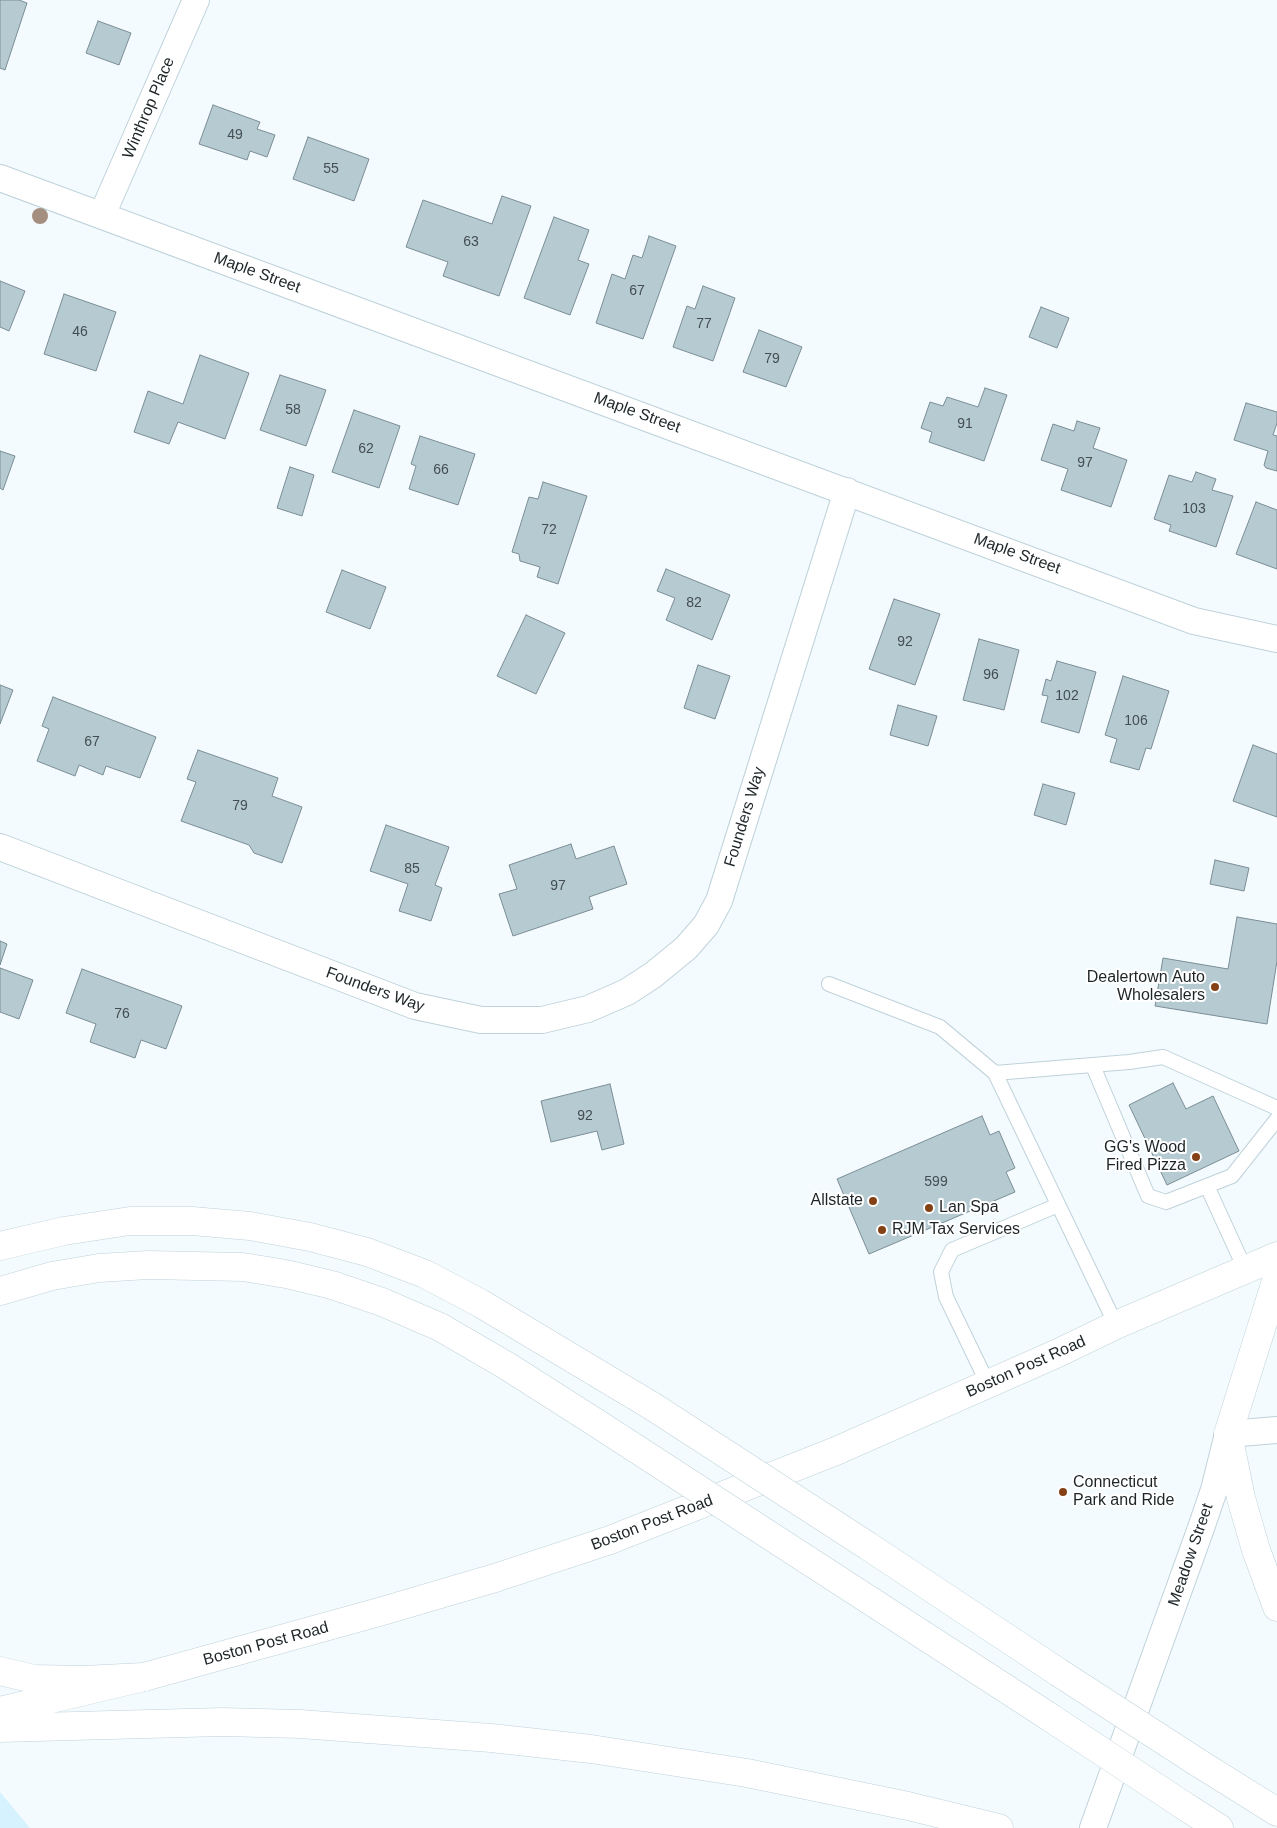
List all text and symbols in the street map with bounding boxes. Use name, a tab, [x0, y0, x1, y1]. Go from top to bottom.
street label: Winthrop Place	[119, 54, 179, 162]
house number: 49	[227, 127, 243, 143]
house number: 55	[323, 161, 339, 177]
house number: 63	[463, 234, 479, 250]
street label: Maple Street	[211, 248, 303, 298]
house number: 67	[629, 283, 645, 299]
house number: 77	[696, 316, 712, 332]
house number: 46	[72, 324, 88, 340]
house number: 79	[764, 351, 780, 367]
street label: Maple Street	[591, 388, 683, 438]
house number: 58	[285, 402, 301, 418]
house number: 91	[957, 416, 973, 432]
house number: 62	[358, 441, 374, 457]
house number: 97	[1077, 455, 1093, 471]
house number: 66	[433, 462, 449, 478]
house number: 103	[1182, 501, 1206, 517]
house number: 72	[541, 522, 557, 538]
street label: Maple Street	[971, 529, 1063, 579]
house number: 82	[686, 595, 702, 611]
house number: 92	[897, 634, 913, 650]
house number: 96	[983, 667, 999, 683]
house number: 102	[1055, 688, 1079, 704]
house number: 106	[1124, 713, 1148, 729]
house number: 67	[84, 734, 100, 750]
street label: Founders Way	[721, 765, 769, 869]
house number: 79	[232, 798, 248, 814]
house number: 85	[404, 861, 420, 877]
house number: 97	[550, 878, 566, 894]
street label: Founders Way	[323, 963, 427, 1017]
place label: Dealertown Auto Wholesalers	[1087, 968, 1205, 1006]
marker: Dealertown Auto Wholesalers	[1209, 981, 1221, 993]
house number: 76	[114, 1006, 130, 1022]
house number: 92	[577, 1108, 593, 1124]
place label: GG's Wood Fired Pizza	[1104, 1138, 1186, 1176]
marker: GG's Wood Fired Pizza	[1190, 1151, 1202, 1163]
house number: 599	[924, 1174, 948, 1190]
place label: Allstate	[811, 1191, 863, 1211]
marker: Allstate	[867, 1195, 879, 1207]
place label: Lan Spa	[939, 1198, 999, 1218]
marker: Lan Spa	[923, 1202, 935, 1214]
place label: RJM Tax Services	[892, 1220, 1020, 1240]
marker: RJM Tax Services	[876, 1224, 888, 1236]
street label: Boston Post Road	[963, 1332, 1089, 1402]
place label: Connecticut Park and Ride	[1073, 1473, 1174, 1511]
marker: Connecticut Park and Ride	[1057, 1486, 1069, 1498]
street label: Boston Post Road	[588, 1491, 716, 1555]
street label: Meadow Street	[1164, 1501, 1218, 1609]
street label: Boston Post Road	[201, 1618, 331, 1670]

